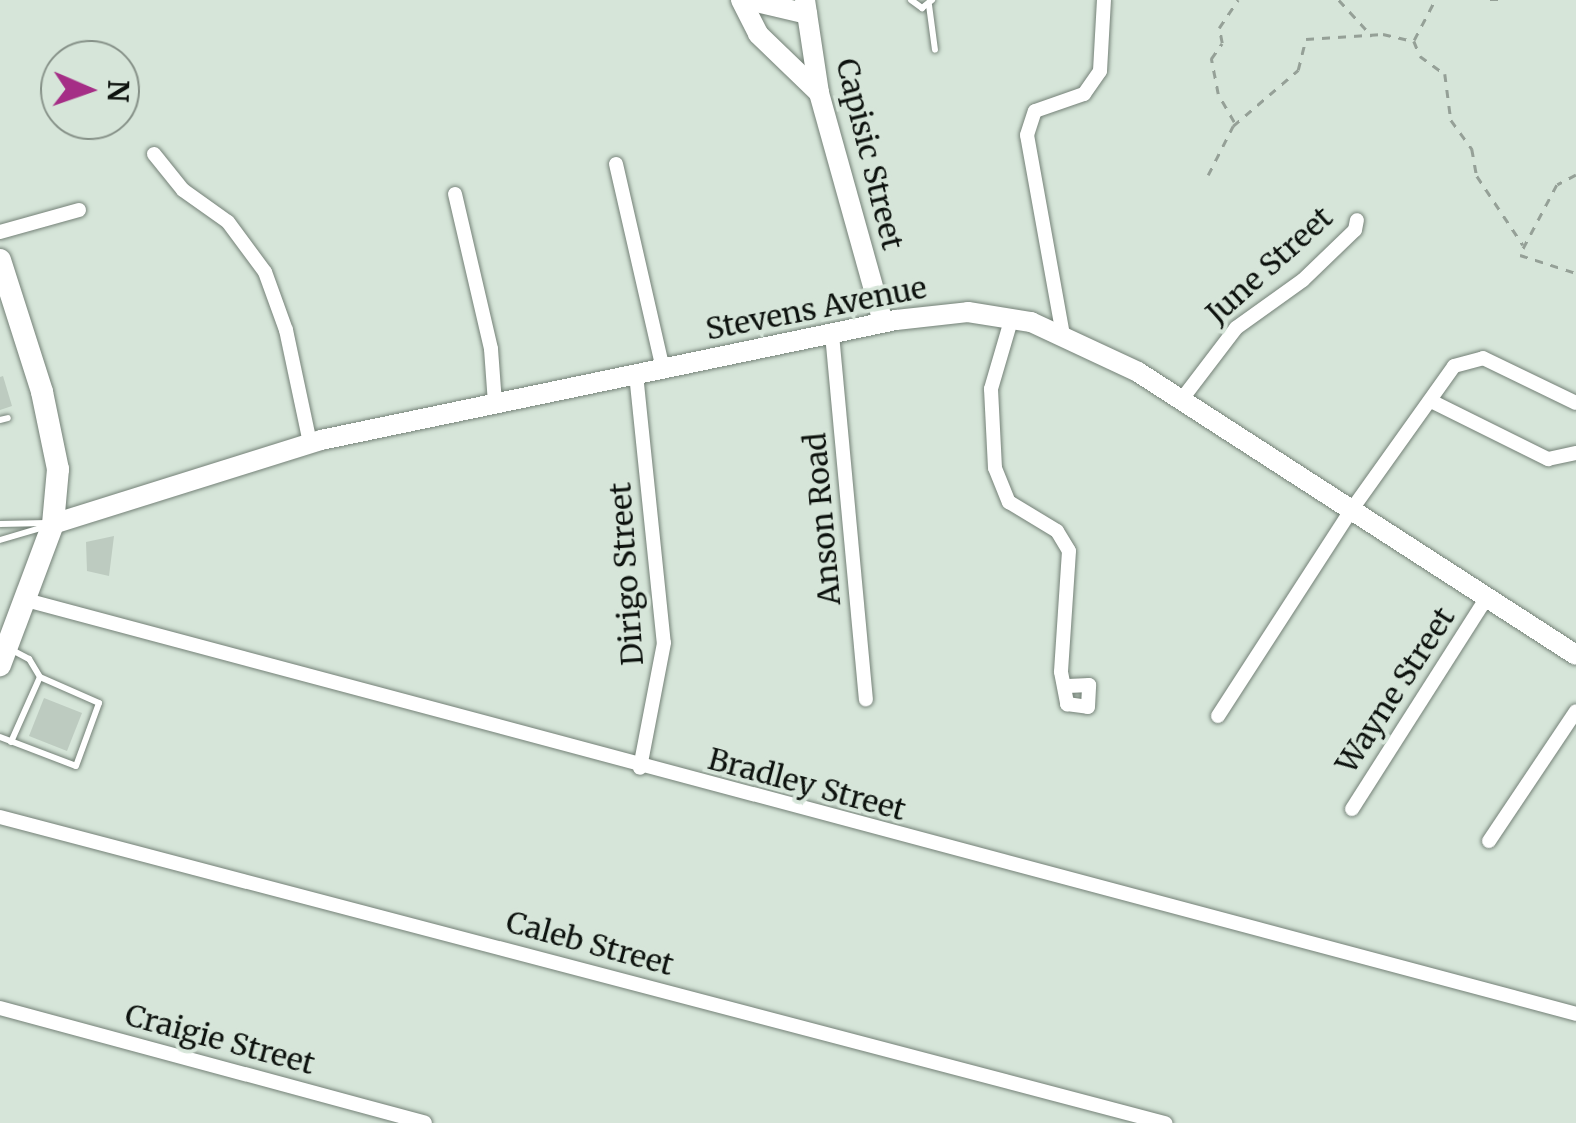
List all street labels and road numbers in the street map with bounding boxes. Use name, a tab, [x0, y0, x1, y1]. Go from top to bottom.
street label: Capisic Street	[829, 55, 911, 253]
street label: June Street	[1199, 199, 1339, 331]
street label: Stevens Avenue	[703, 269, 929, 347]
street label: Anson Road	[797, 431, 847, 607]
street label: Dirigo Street	[602, 481, 650, 667]
street label: Wayne Street	[1328, 600, 1462, 780]
street label: Bradley Street	[704, 740, 910, 828]
street label: Caleb Street	[502, 903, 678, 983]
street label: Craigie Street	[121, 996, 319, 1082]

